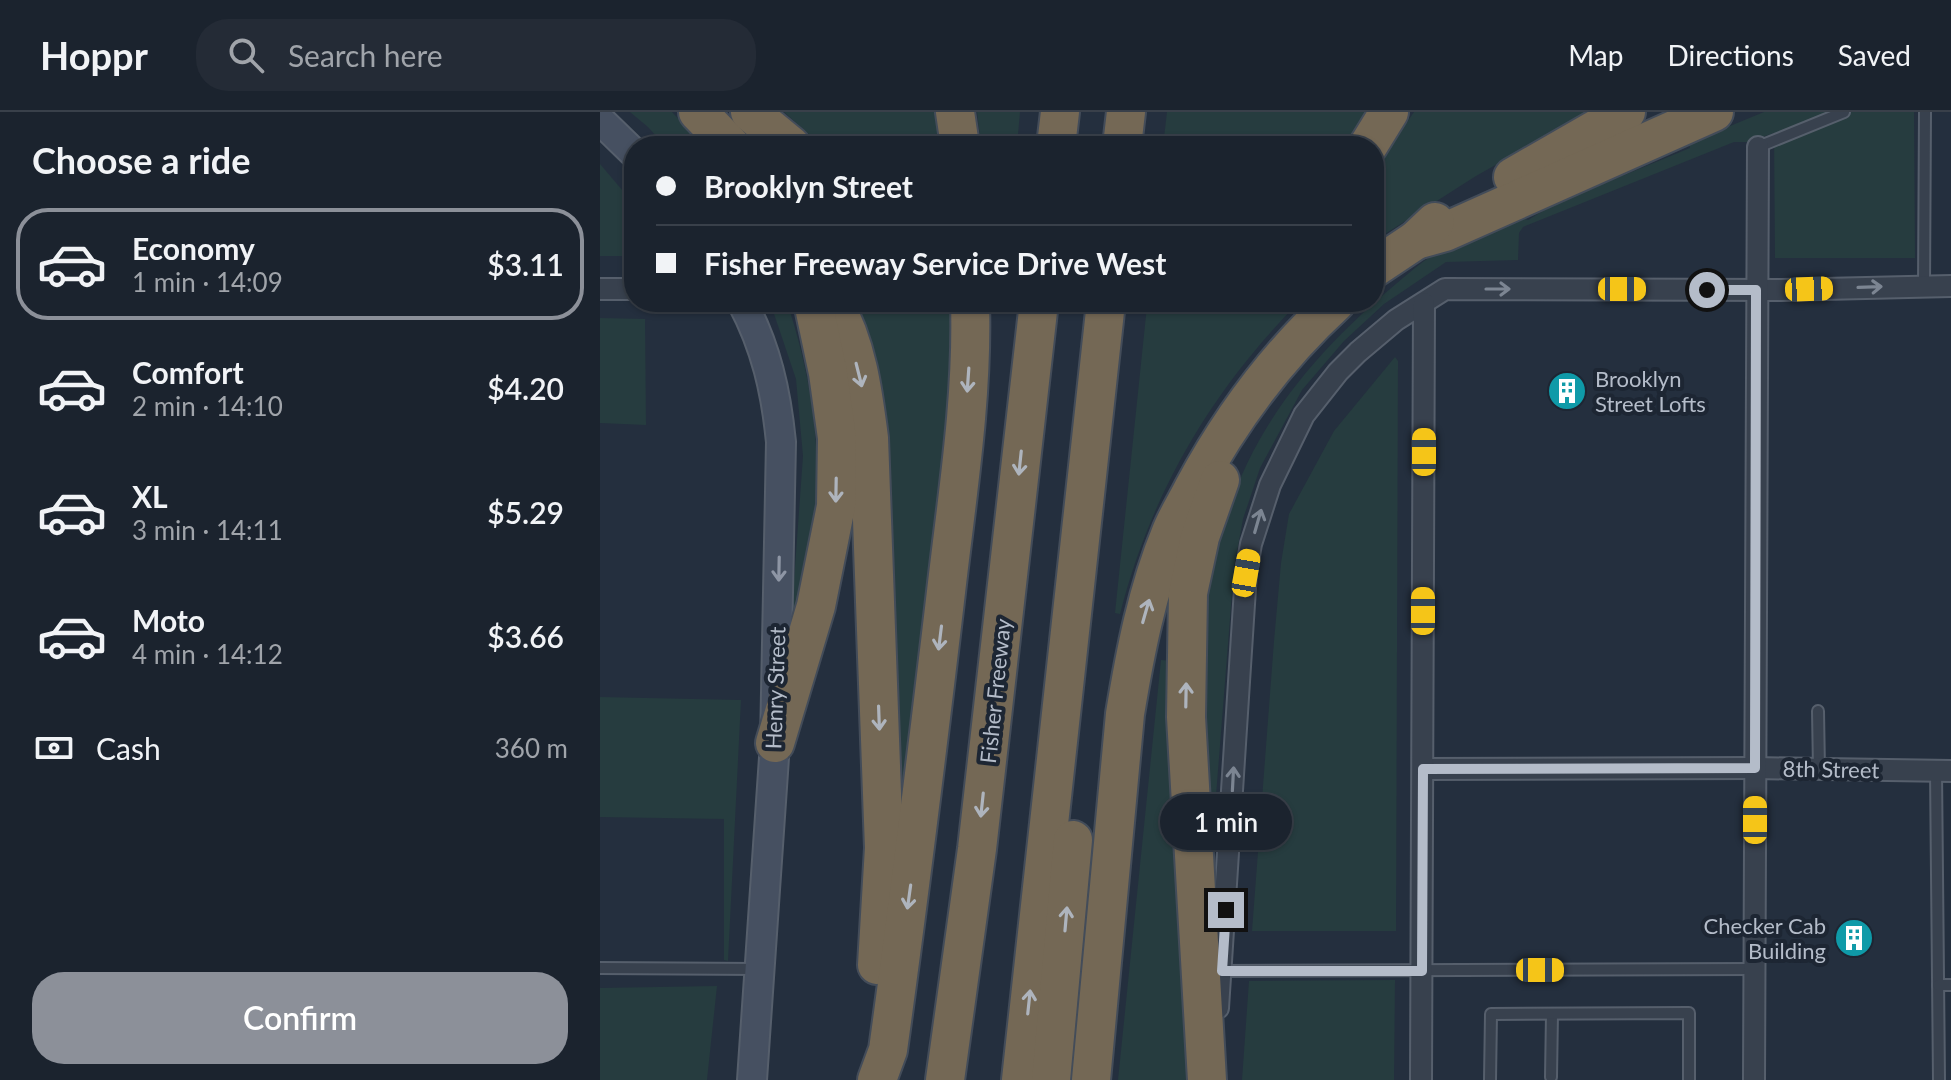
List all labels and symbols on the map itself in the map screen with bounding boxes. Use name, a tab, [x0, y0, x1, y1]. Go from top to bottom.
route start	[1689, 272, 1725, 308]
car	[1785, 276, 1833, 302]
car	[1598, 277, 1646, 301]
one-way arrow	[1856, 280, 1883, 295]
one-way arrow	[1484, 281, 1511, 297]
one-way arrow	[853, 361, 868, 387]
place label: Brooklyn Street Lofts	[1595, 365, 1706, 417]
one-way arrow	[960, 366, 975, 393]
building icon: Brooklyn Street Lofts	[1546, 370, 1588, 412]
car	[1412, 428, 1436, 476]
one-way arrow	[1013, 449, 1028, 476]
one-way arrow	[828, 476, 844, 503]
one-way arrow	[1251, 508, 1266, 534]
car	[1230, 547, 1262, 599]
one-way arrow	[771, 555, 786, 582]
car	[1411, 587, 1435, 635]
one-way arrow	[1139, 598, 1154, 624]
street label: Fisher Freeway	[974, 617, 1016, 765]
one-way arrow	[933, 624, 948, 651]
street label: Henry Street	[759, 626, 791, 750]
one-way arrow	[1179, 682, 1194, 709]
one-way arrow	[871, 704, 886, 731]
street label: 8th Street	[1783, 755, 1880, 783]
one-way arrow	[1226, 766, 1241, 793]
one-way arrow	[974, 791, 989, 818]
callout: 1 min	[1160, 794, 1292, 850]
car	[1743, 796, 1767, 844]
one-way arrow	[901, 883, 916, 909]
route end	[1208, 892, 1244, 928]
one-way arrow	[1059, 906, 1074, 933]
place label: Checker Cab Building	[1704, 912, 1826, 964]
building icon: Checker Cab Building	[1833, 917, 1875, 959]
car	[1516, 958, 1564, 982]
one-way arrow	[1022, 990, 1037, 1016]

